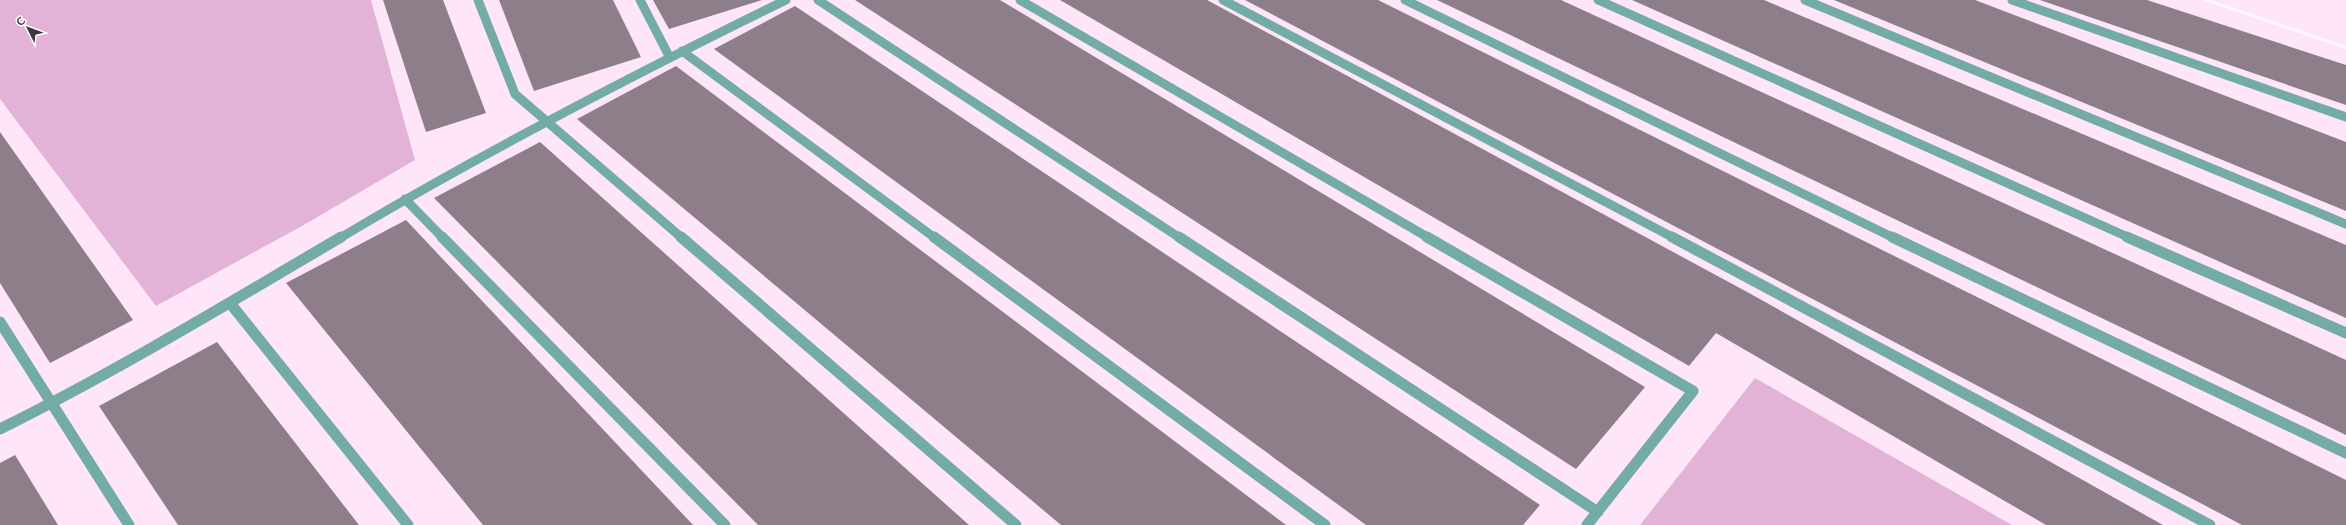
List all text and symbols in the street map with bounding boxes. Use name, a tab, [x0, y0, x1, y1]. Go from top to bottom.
north arrow	[8, 8, 48, 48]
text: С	[13, 13, 29, 29]

